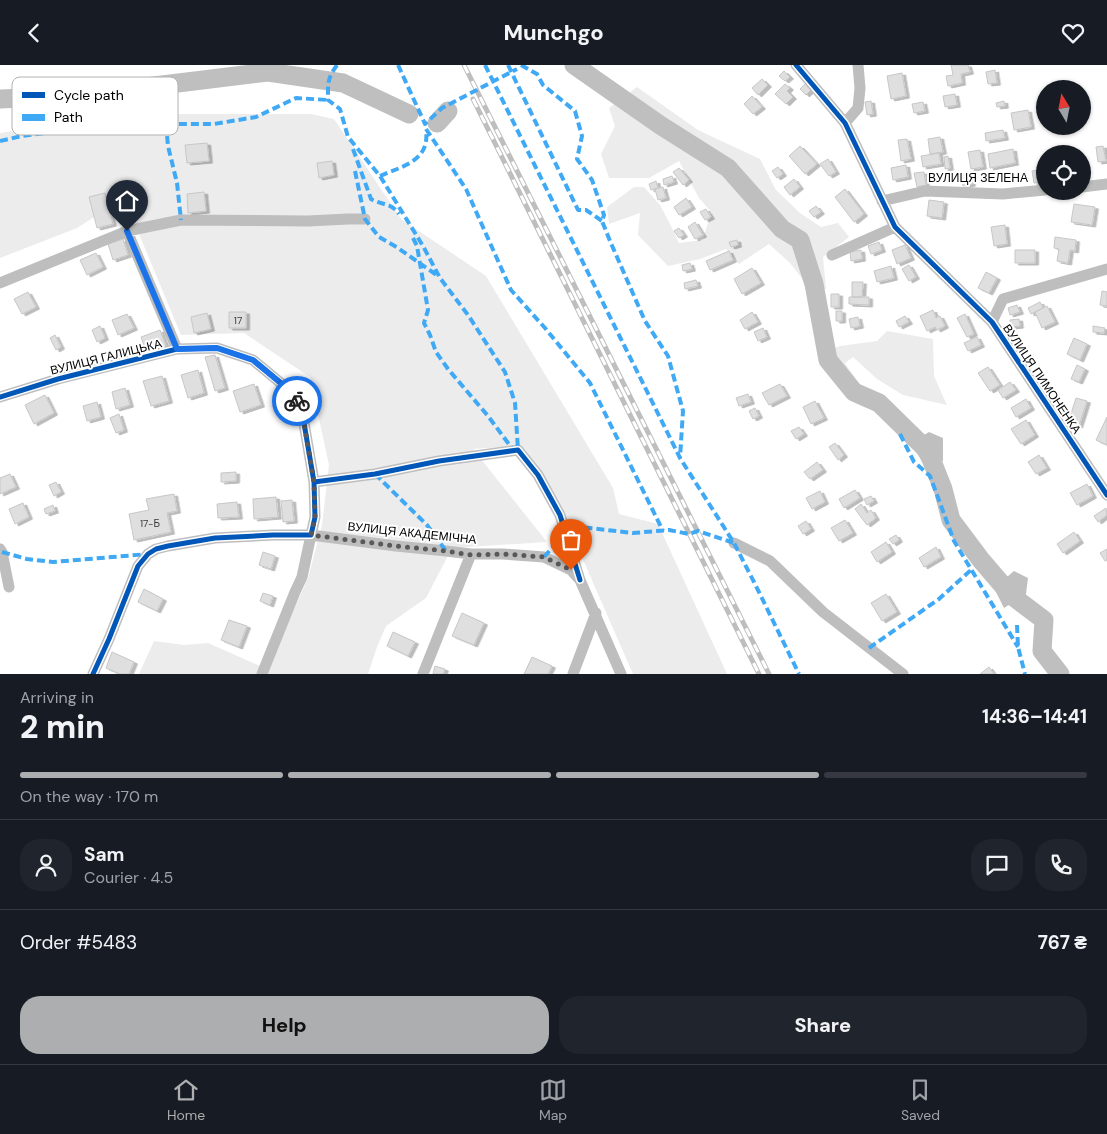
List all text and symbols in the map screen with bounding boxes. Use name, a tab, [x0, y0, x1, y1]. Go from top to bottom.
text: Munchgo	[503, 18, 604, 47]
icon: back	[20, 19, 48, 47]
icon: heart	[1059, 19, 1087, 47]
legend	[12, 77, 178, 135]
north arrow	[1036, 80, 1091, 135]
map controls	[1036, 80, 1091, 200]
text: Cycle path	[54, 86, 124, 104]
text: Path	[54, 108, 83, 126]
button: locate	[1036, 145, 1091, 200]
street label: ВУЛИЦЯ ЗЕЛЕНА	[928, 170, 1028, 186]
pin	[106, 180, 148, 231]
icon: home	[113, 187, 141, 215]
house number: 17	[234, 314, 242, 327]
street label: ВУЛИЦЯ ПИМОНЕНКА	[999, 321, 1085, 437]
street label: ВУЛИЦЯ ГАЛИЦЬКА	[49, 335, 163, 379]
courier	[272, 376, 322, 426]
icon: bike	[283, 387, 311, 415]
house number: 17-Б	[140, 517, 160, 530]
street label: ВУЛИЦЯ АКАДЕМІЧНА	[347, 518, 477, 548]
pin	[550, 519, 592, 570]
icon: bag	[557, 526, 585, 554]
text: Arriving in	[20, 687, 94, 708]
text: 14:36–14:41	[982, 704, 1087, 729]
text: 2 min	[20, 706, 105, 748]
text: On the way · 170 m	[20, 786, 158, 807]
button: person	[20, 839, 72, 891]
button: chat	[971, 839, 1023, 891]
button: phone	[1035, 839, 1087, 891]
text: Sam	[84, 842, 125, 867]
text: Courier · 4.5	[84, 867, 173, 888]
text: Order #5483	[20, 930, 137, 955]
text: 767 ₴	[1038, 930, 1087, 955]
button: Help	[20, 996, 549, 1054]
button: Share	[559, 996, 1087, 1054]
tab: Home	[167, 1076, 205, 1124]
tab: Map	[539, 1076, 567, 1124]
tab: Saved	[901, 1076, 940, 1124]

